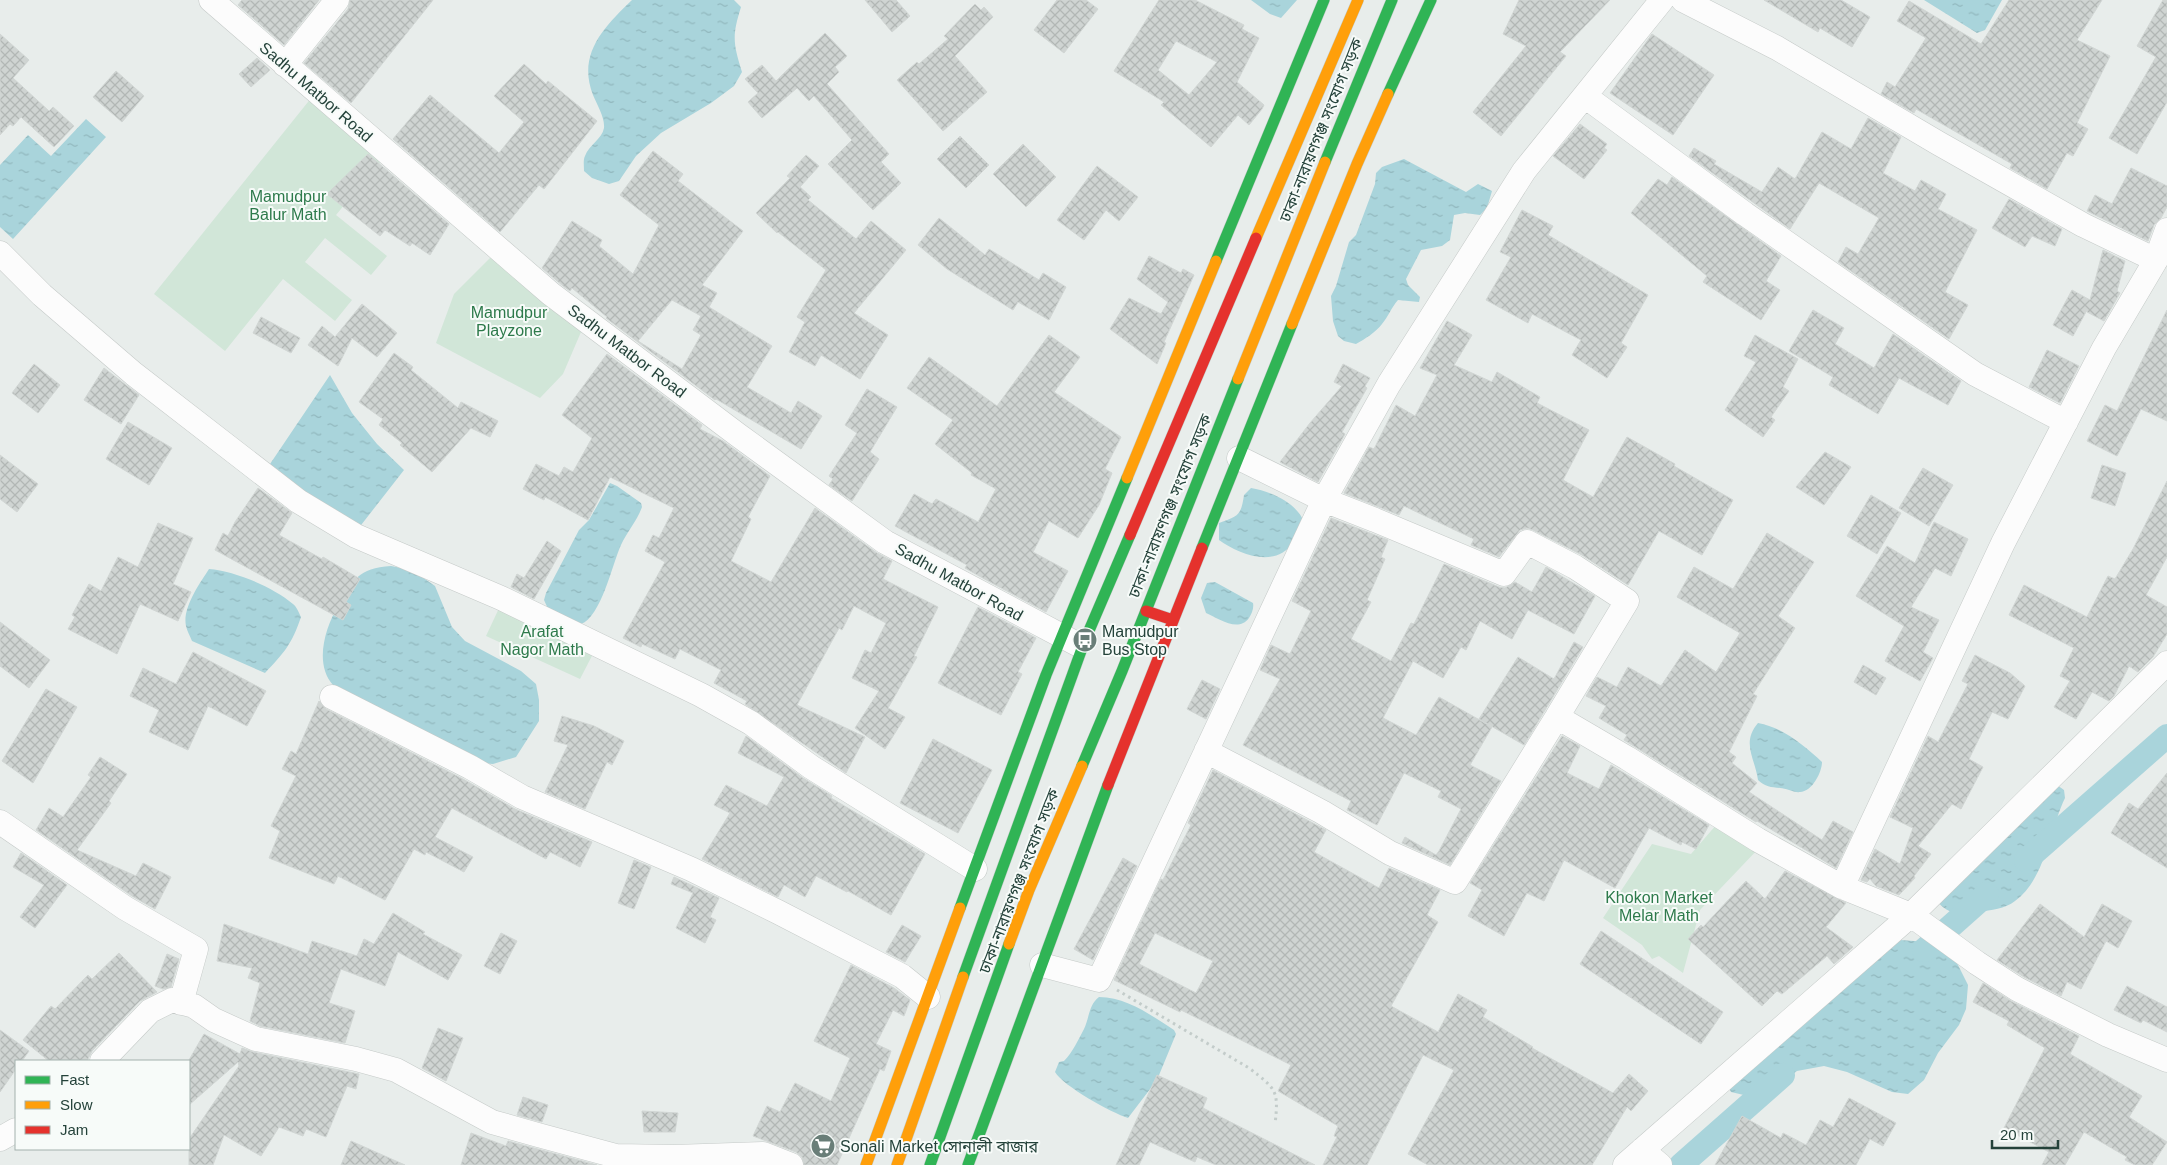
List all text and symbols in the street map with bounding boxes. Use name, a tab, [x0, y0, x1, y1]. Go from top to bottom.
street label: ঢাকা-নারায়ণগঞ্জ সংযোগ সড়ক	[1276, 35, 1366, 225]
street label: Sadhu Matbor Road	[256, 39, 376, 145]
park label: Mamudpur Balur Math	[249, 188, 327, 223]
street label: Sadhu Matbor Road	[565, 301, 689, 401]
park label: Mamudpur Playzone	[471, 304, 548, 339]
street label: ঢাকা-নারায়ণগঞ্জ সংযোগ সড়ক	[1125, 411, 1215, 601]
street label: Sadhu Matbor Road	[892, 540, 1026, 624]
park label: Arafat Nagor Math	[500, 623, 584, 658]
place label: Mamudpur Bus Stop	[1102, 623, 1179, 658]
bus stop icon: Mamudpur Bus Stop	[1072, 627, 1098, 653]
street label: ঢাকা-নারায়ণগঞ্জ সংযোগ সড়ক	[976, 785, 1062, 977]
park label: Khokon Market Melar Math	[1605, 889, 1713, 924]
legend	[15, 1060, 190, 1150]
text: Fast	[60, 1071, 90, 1088]
text: Slow	[60, 1096, 93, 1113]
scale bar	[1992, 1118, 2058, 1150]
text: Jam	[60, 1121, 88, 1138]
text: 20 m	[2000, 1126, 2033, 1143]
supermarket icon: Sonali Market সোনালী বাজার	[810, 1133, 836, 1159]
place label: Sonali Market সোনালী বাজার	[840, 1137, 1038, 1155]

